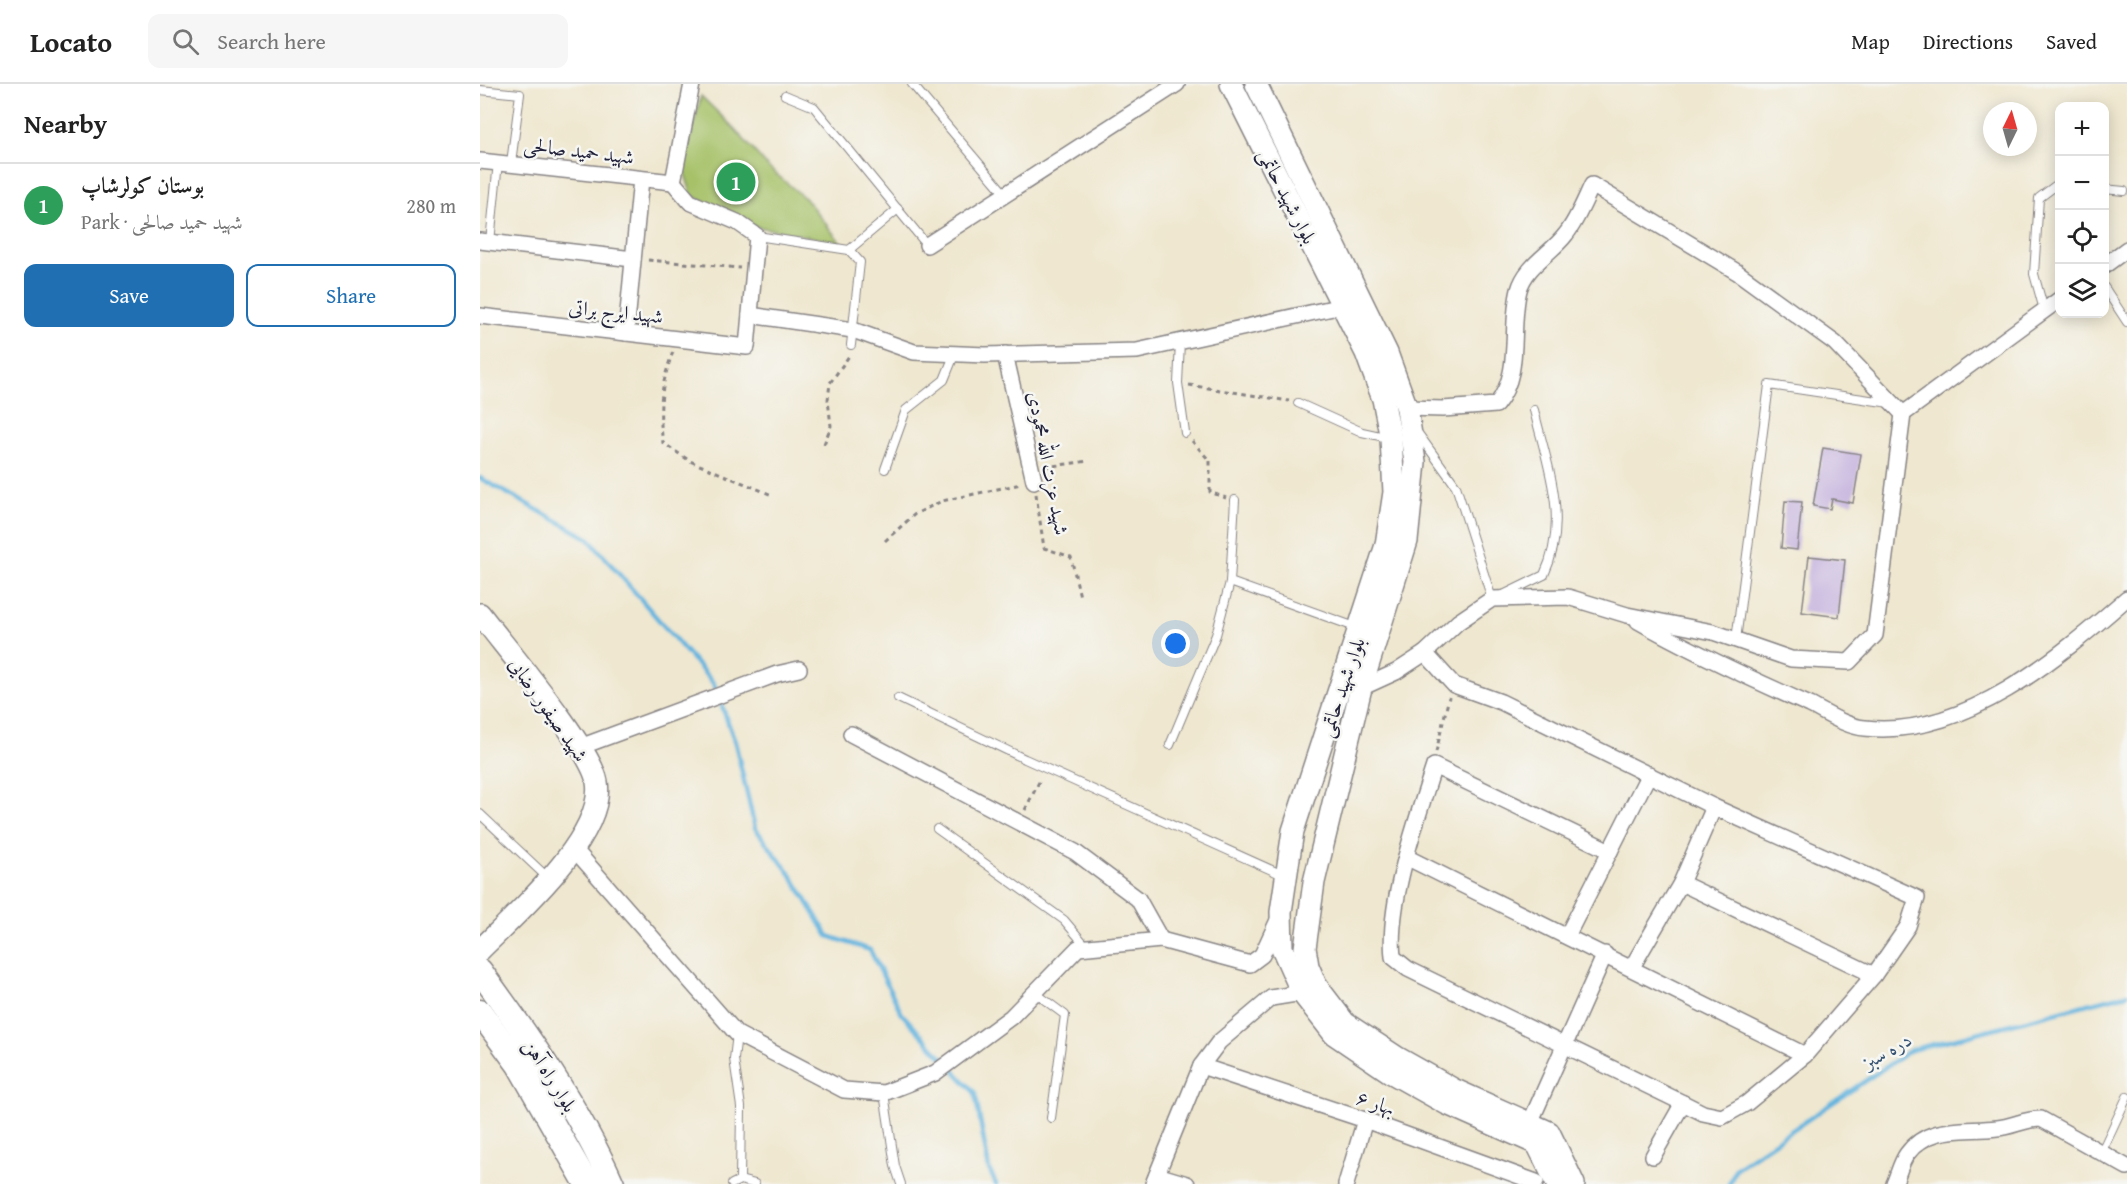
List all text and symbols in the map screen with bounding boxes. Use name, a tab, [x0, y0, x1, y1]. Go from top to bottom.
search box	[148, 14, 568, 68]
text: Locato	[30, 21, 112, 62]
icon: search	[169, 25, 202, 58]
text: Search here	[217, 25, 326, 57]
text: Map	[1851, 26, 1890, 57]
text: Directions	[1923, 26, 2013, 57]
text: Saved	[2046, 26, 2097, 57]
north arrow	[1983, 102, 2037, 156]
map controls	[2055, 102, 2109, 318]
button: +	[2055, 102, 2109, 156]
text: Nearby	[24, 104, 107, 143]
street label: شهید حمید صالحی	[522, 129, 636, 171]
street label: بلوار شهید حاتمی	[1251, 143, 1325, 249]
button: −	[2055, 156, 2109, 210]
pin: 1	[716, 160, 756, 204]
text: بوستان کولرشاپ	[81, 169, 204, 201]
text: 1	[38, 191, 49, 220]
text: 280 m	[406, 191, 456, 220]
text: Park · شهید حمید صالحی	[81, 207, 243, 236]
button: locate	[2055, 210, 2109, 264]
button: Save	[24, 264, 234, 327]
button: Share	[246, 264, 456, 327]
button: layers	[2055, 264, 2109, 318]
street label: شهید ایرج براتی	[567, 292, 665, 334]
street label: شهید عزت الله محمودی	[1021, 389, 1077, 537]
your location	[1161, 629, 1190, 658]
street label: بلوار شهید حاتمی	[1310, 633, 1372, 741]
street label: شهید صیفور رضایی	[502, 651, 596, 767]
water label: دره سبز	[1854, 1023, 1918, 1078]
street label: بلوار راه آهن	[517, 1033, 585, 1117]
street label: بهار ۶	[1353, 1082, 1399, 1122]

